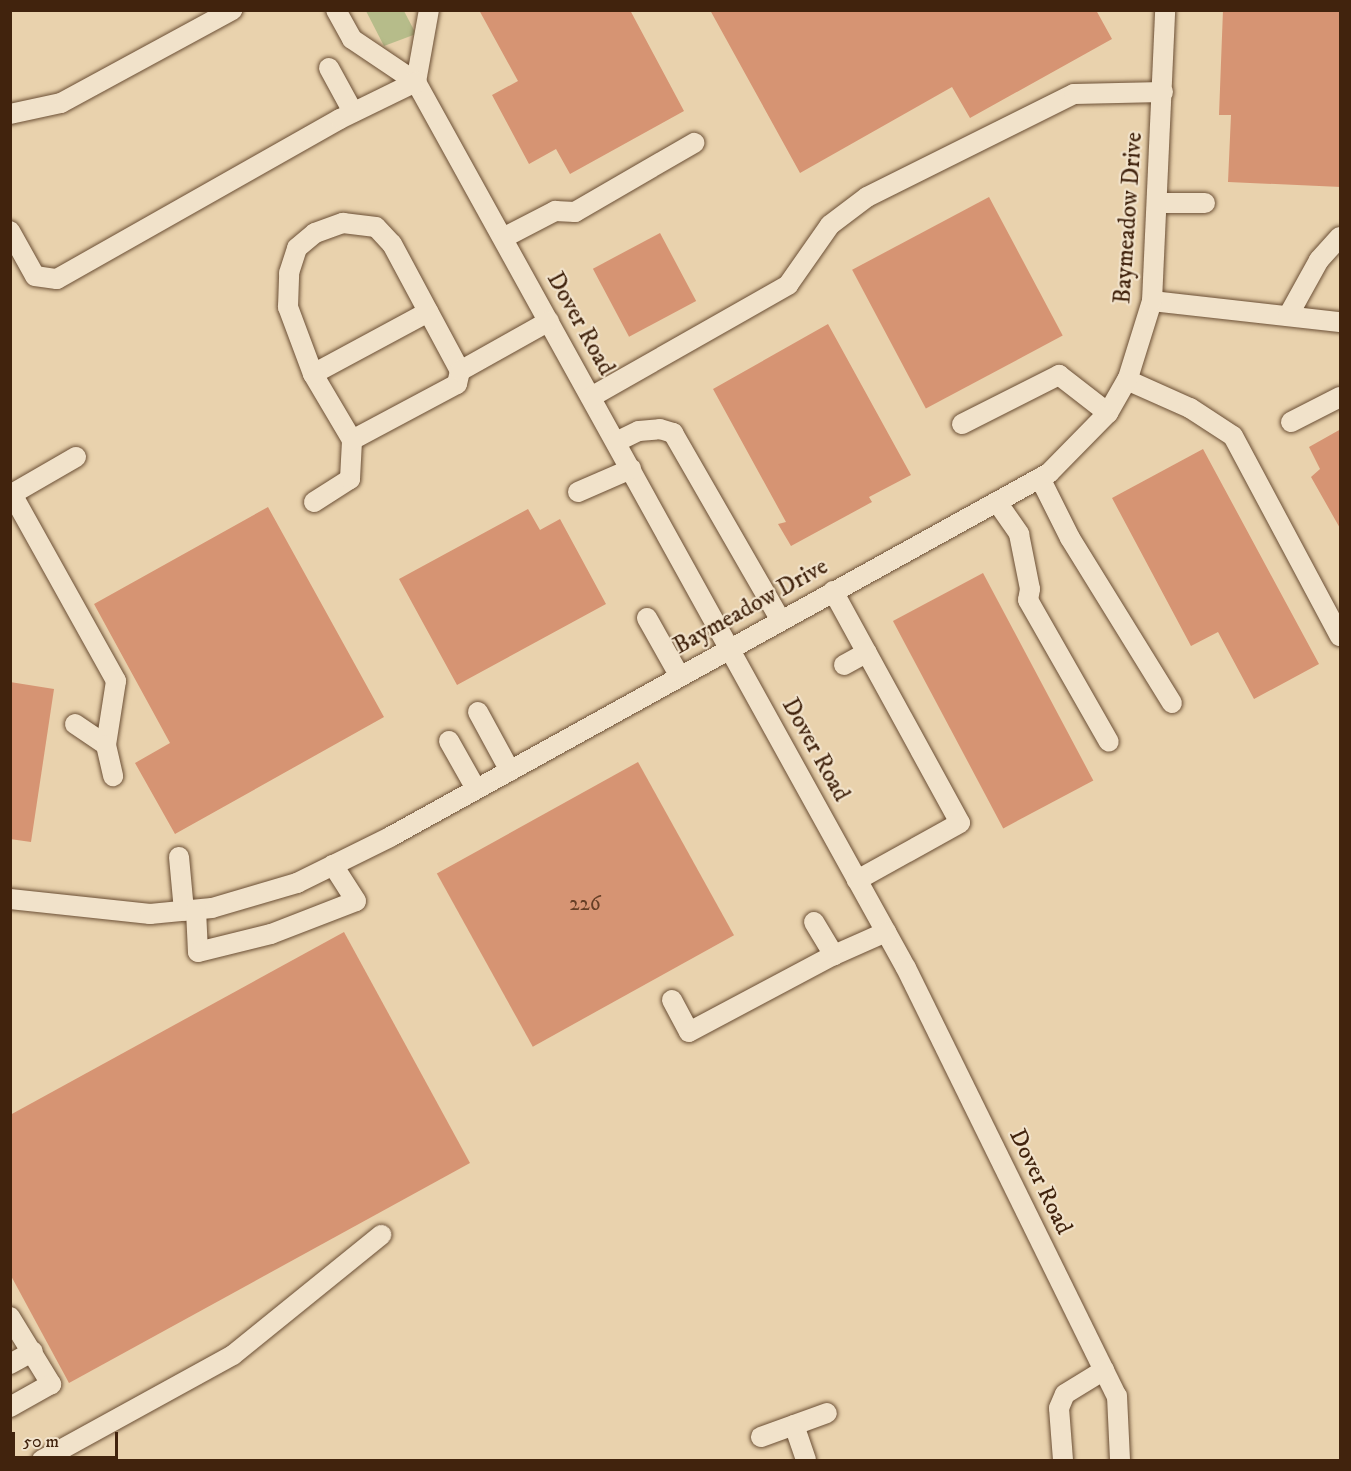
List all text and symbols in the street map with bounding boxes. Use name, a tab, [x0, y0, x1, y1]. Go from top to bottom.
street label: Baymeadow Drive	[1109, 131, 1149, 305]
street label: Dover Road	[540, 267, 620, 381]
street label: Baymeadow Drive	[669, 553, 833, 661]
street label: Dover Road	[775, 693, 855, 807]
house number: 226	[569, 891, 601, 917]
street label: Dover Road	[1002, 1125, 1078, 1239]
scale bar	[15, 1420, 122, 1458]
text: 50 m	[23, 1431, 59, 1453]

